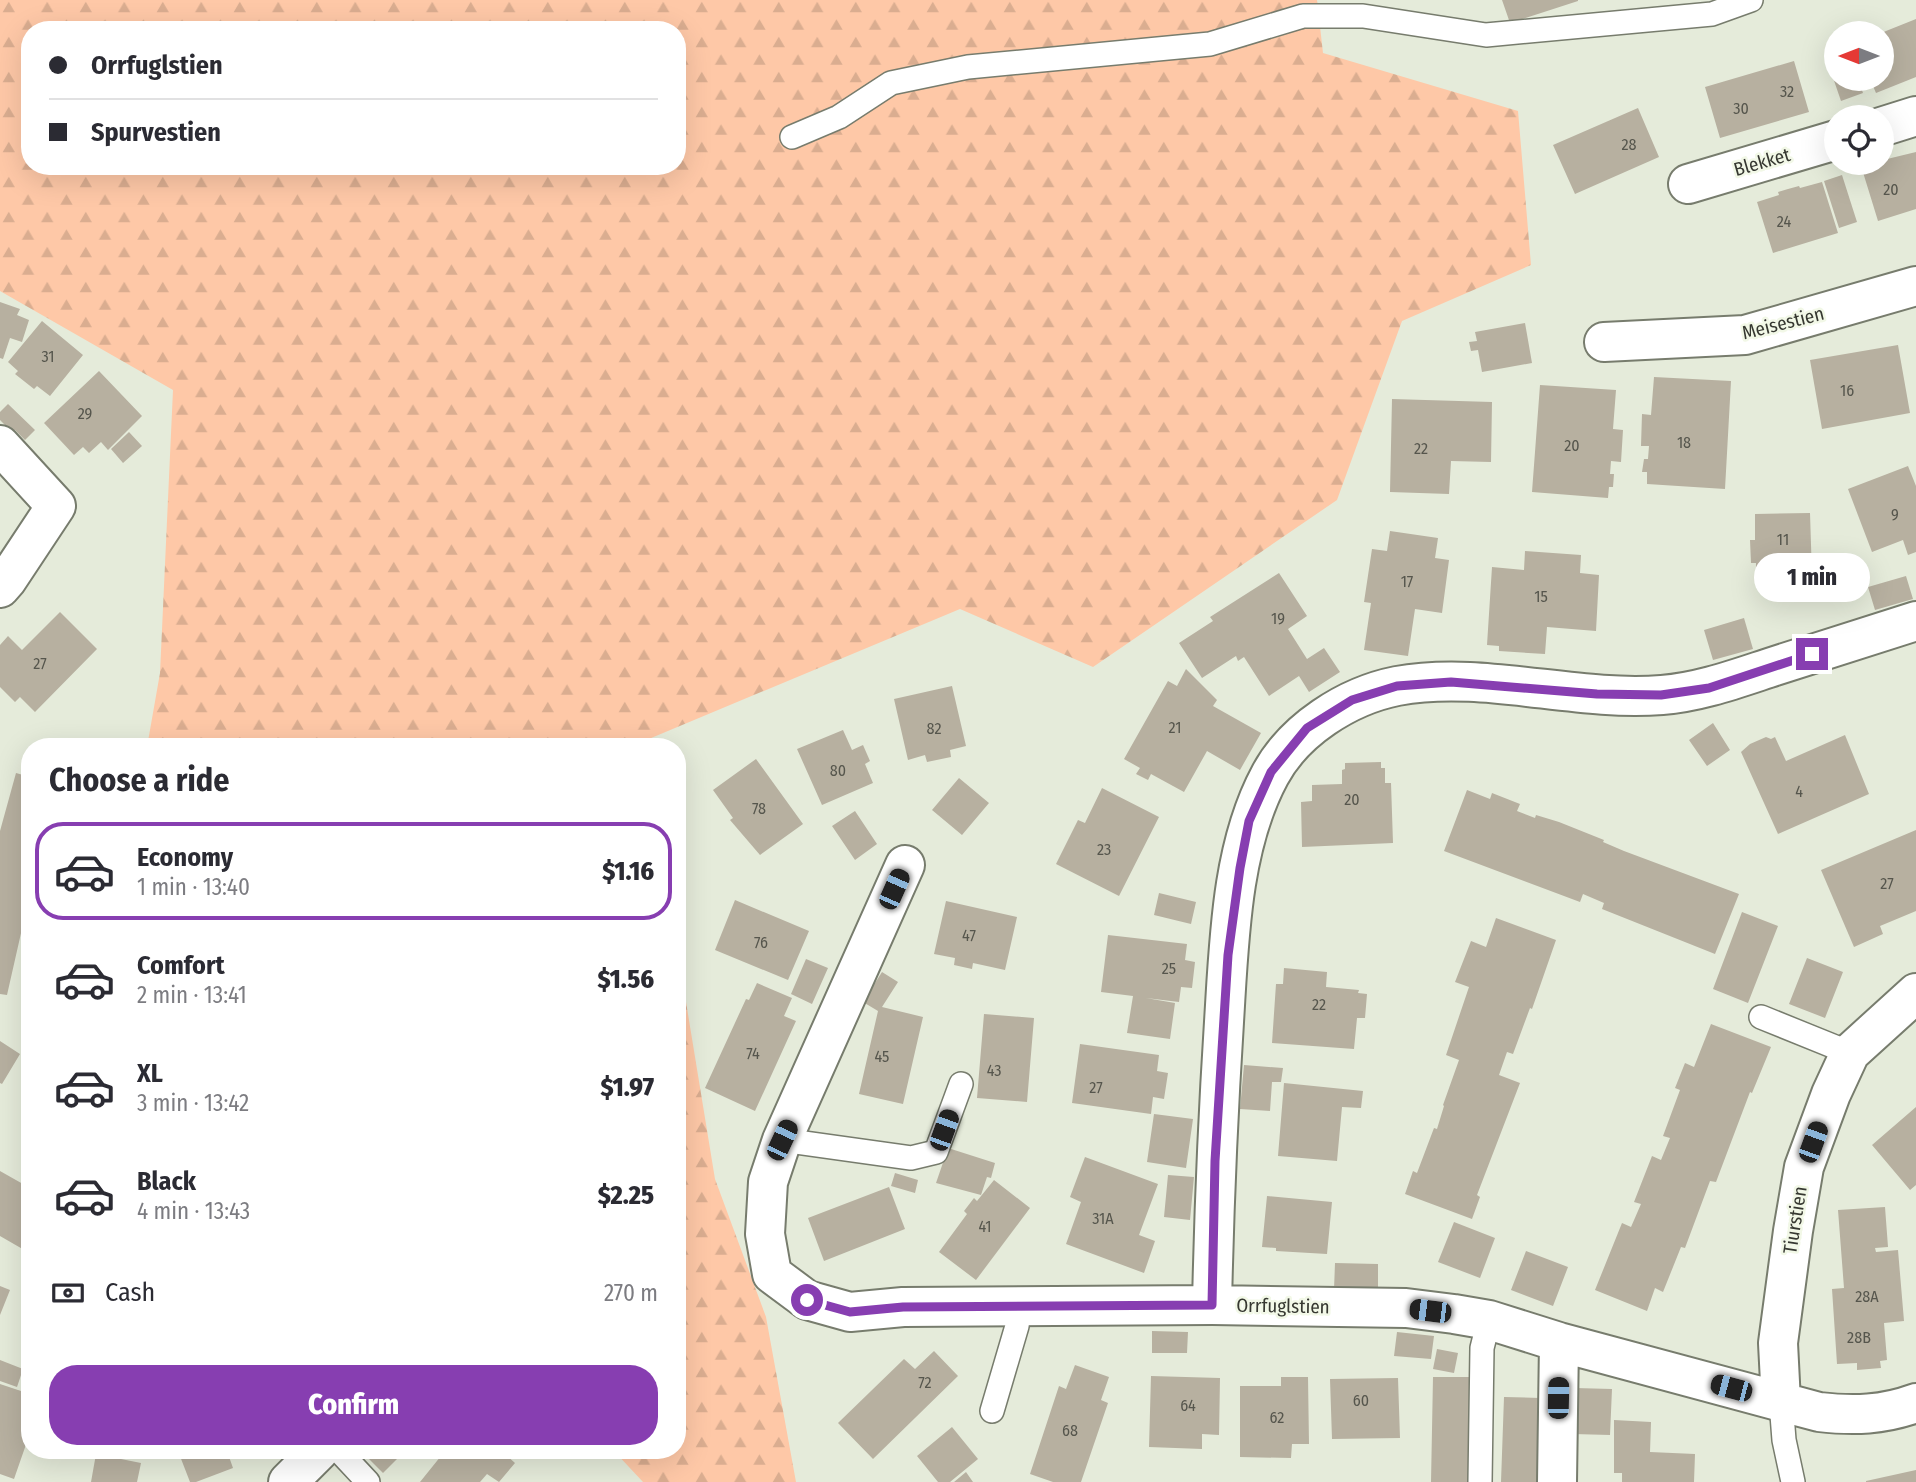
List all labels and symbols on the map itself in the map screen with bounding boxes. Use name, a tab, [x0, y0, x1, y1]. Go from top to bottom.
north arrow	[1824, 21, 1894, 91]
house number: 32	[1780, 82, 1794, 101]
house number: 30	[1733, 99, 1749, 118]
house number: 28	[1621, 135, 1637, 154]
street label: Blekket	[1731, 143, 1794, 181]
house number: 20	[1883, 180, 1899, 199]
house number: 24	[1777, 212, 1791, 231]
street label: Meisestien	[1740, 302, 1826, 344]
house number: 31	[41, 347, 55, 366]
house number: 16	[1840, 381, 1854, 400]
house number: 29	[78, 404, 93, 423]
house number: 18	[1677, 433, 1691, 452]
house number: 20	[1564, 436, 1580, 455]
house number: 22	[1414, 439, 1428, 458]
house number: 9	[1891, 505, 1899, 524]
house number: 11	[1777, 530, 1789, 549]
callout: 1 min	[1754, 552, 1870, 602]
house number: 17	[1401, 572, 1414, 591]
house number: 15	[1534, 587, 1548, 606]
house number: 19	[1271, 609, 1285, 628]
route end	[1796, 638, 1828, 670]
house number: 27	[33, 654, 47, 673]
house number: 21	[1169, 718, 1181, 737]
house number: 82	[927, 719, 941, 738]
house number: 80	[830, 761, 846, 780]
house number: 4	[1795, 782, 1803, 801]
house number: 20	[1344, 790, 1360, 809]
house number: 78	[752, 799, 766, 818]
house number: 23	[1097, 840, 1111, 859]
car	[876, 866, 913, 912]
house number: 27	[1880, 874, 1894, 893]
house number: 47	[962, 926, 976, 945]
house number: 76	[754, 933, 768, 952]
house number: 25	[1162, 959, 1176, 978]
house number: 22	[1312, 995, 1326, 1014]
house number: 74	[746, 1044, 760, 1063]
house number: 45	[875, 1047, 889, 1066]
house number: 43	[987, 1061, 1001, 1080]
house number: 27	[1089, 1078, 1103, 1097]
car	[927, 1107, 962, 1153]
car	[764, 1117, 801, 1163]
car	[1796, 1119, 1831, 1165]
street label: Tiurstien	[1778, 1184, 1812, 1256]
house number: 31A	[1092, 1209, 1114, 1228]
house number: 41	[978, 1217, 992, 1236]
route start	[791, 1284, 823, 1316]
house number: 28A	[1855, 1287, 1879, 1306]
street label: Orrfuglstien	[1236, 1294, 1330, 1318]
car	[1408, 1298, 1453, 1324]
house number: 28B	[1847, 1328, 1871, 1347]
car	[1708, 1372, 1755, 1404]
house number: 72	[918, 1373, 932, 1392]
car	[1548, 1377, 1569, 1419]
house number: 60	[1353, 1391, 1369, 1410]
house number: 64	[1180, 1396, 1196, 1415]
house number: 62	[1270, 1408, 1284, 1427]
house number: 68	[1062, 1421, 1078, 1440]

